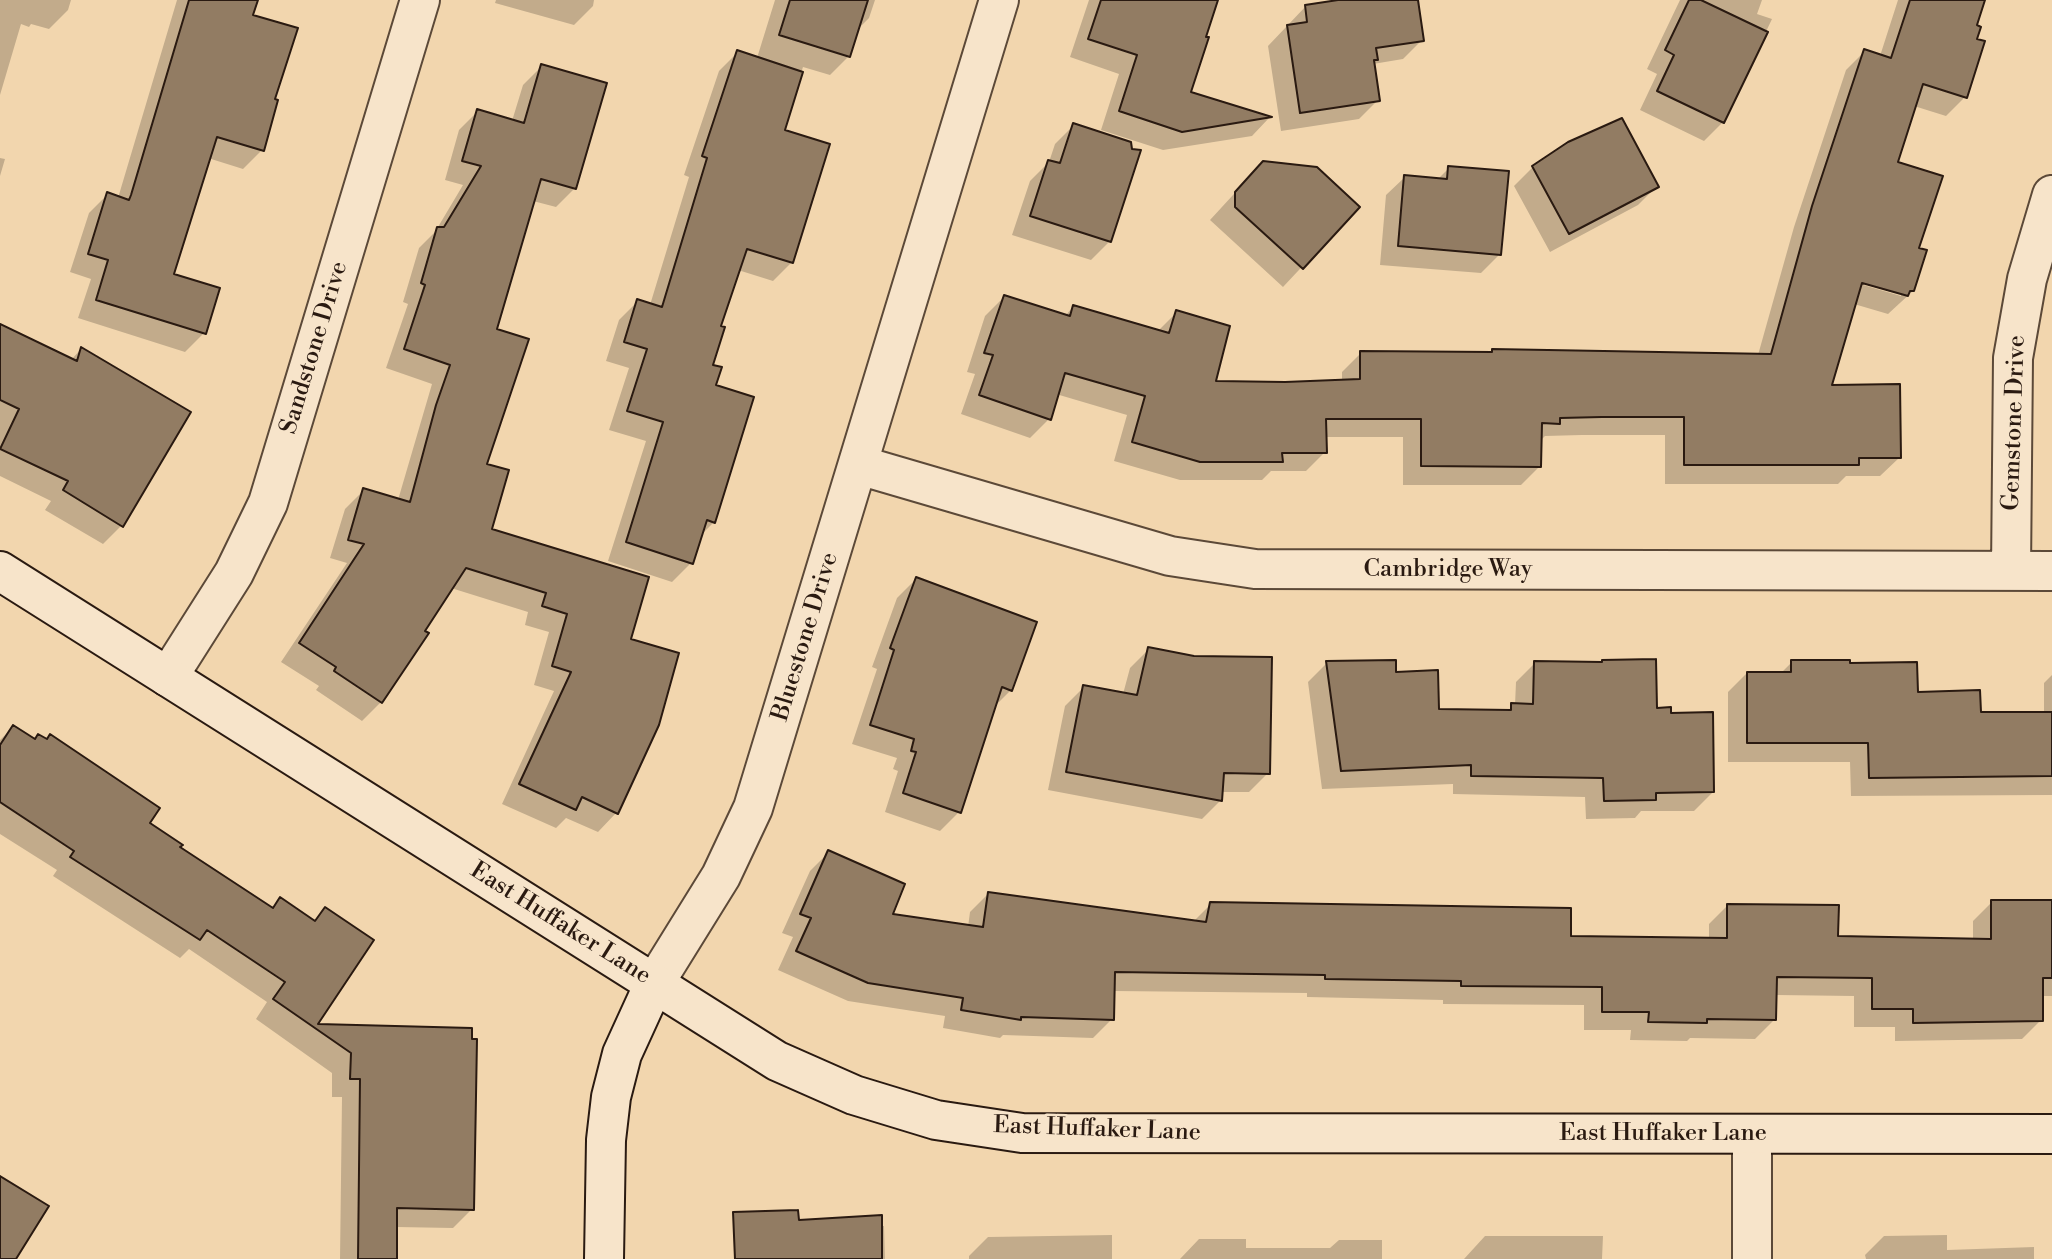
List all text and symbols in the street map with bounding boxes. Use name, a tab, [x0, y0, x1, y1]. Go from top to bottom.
street label: Sandstone Drive	[275, 258, 355, 438]
street label: Gemstone Drive	[1998, 335, 2032, 511]
street label: Bluestone Drive	[767, 549, 845, 725]
street label: Cambridge Way	[1364, 556, 1532, 584]
street label: East Huffaker Lane	[464, 857, 656, 991]
street label: East Huffaker Lane	[993, 1112, 1201, 1148]
street label: East Huffaker Lane	[1559, 1120, 1767, 1148]

